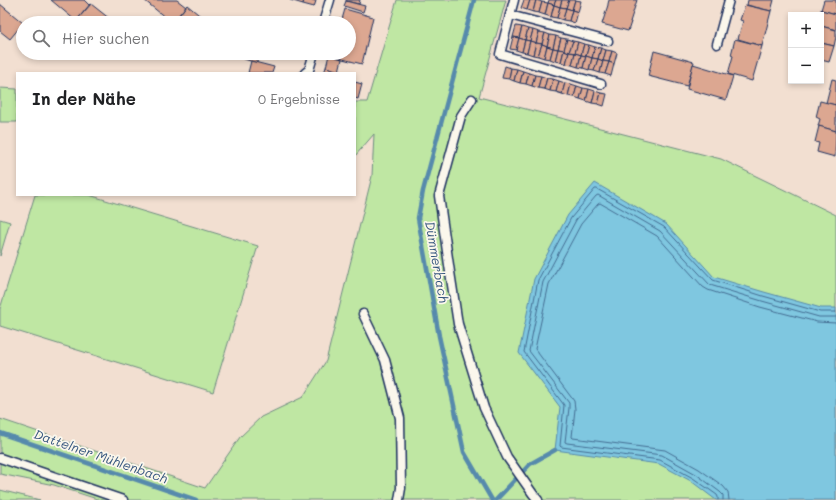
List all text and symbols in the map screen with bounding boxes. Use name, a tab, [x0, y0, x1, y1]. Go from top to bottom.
map controls	[788, 12, 824, 84]
button: +	[788, 12, 824, 48]
search box	[16, 16, 356, 60]
icon: search	[30, 27, 52, 49]
text: Hier suchen	[62, 28, 149, 48]
button: −	[788, 48, 824, 84]
text: In der Nähe	[32, 87, 136, 109]
text: 0 Ergebnisse	[258, 90, 340, 107]
water label: Dümmerbach	[422, 220, 453, 304]
water label: Dattelner Mühlenbach	[32, 425, 170, 486]

